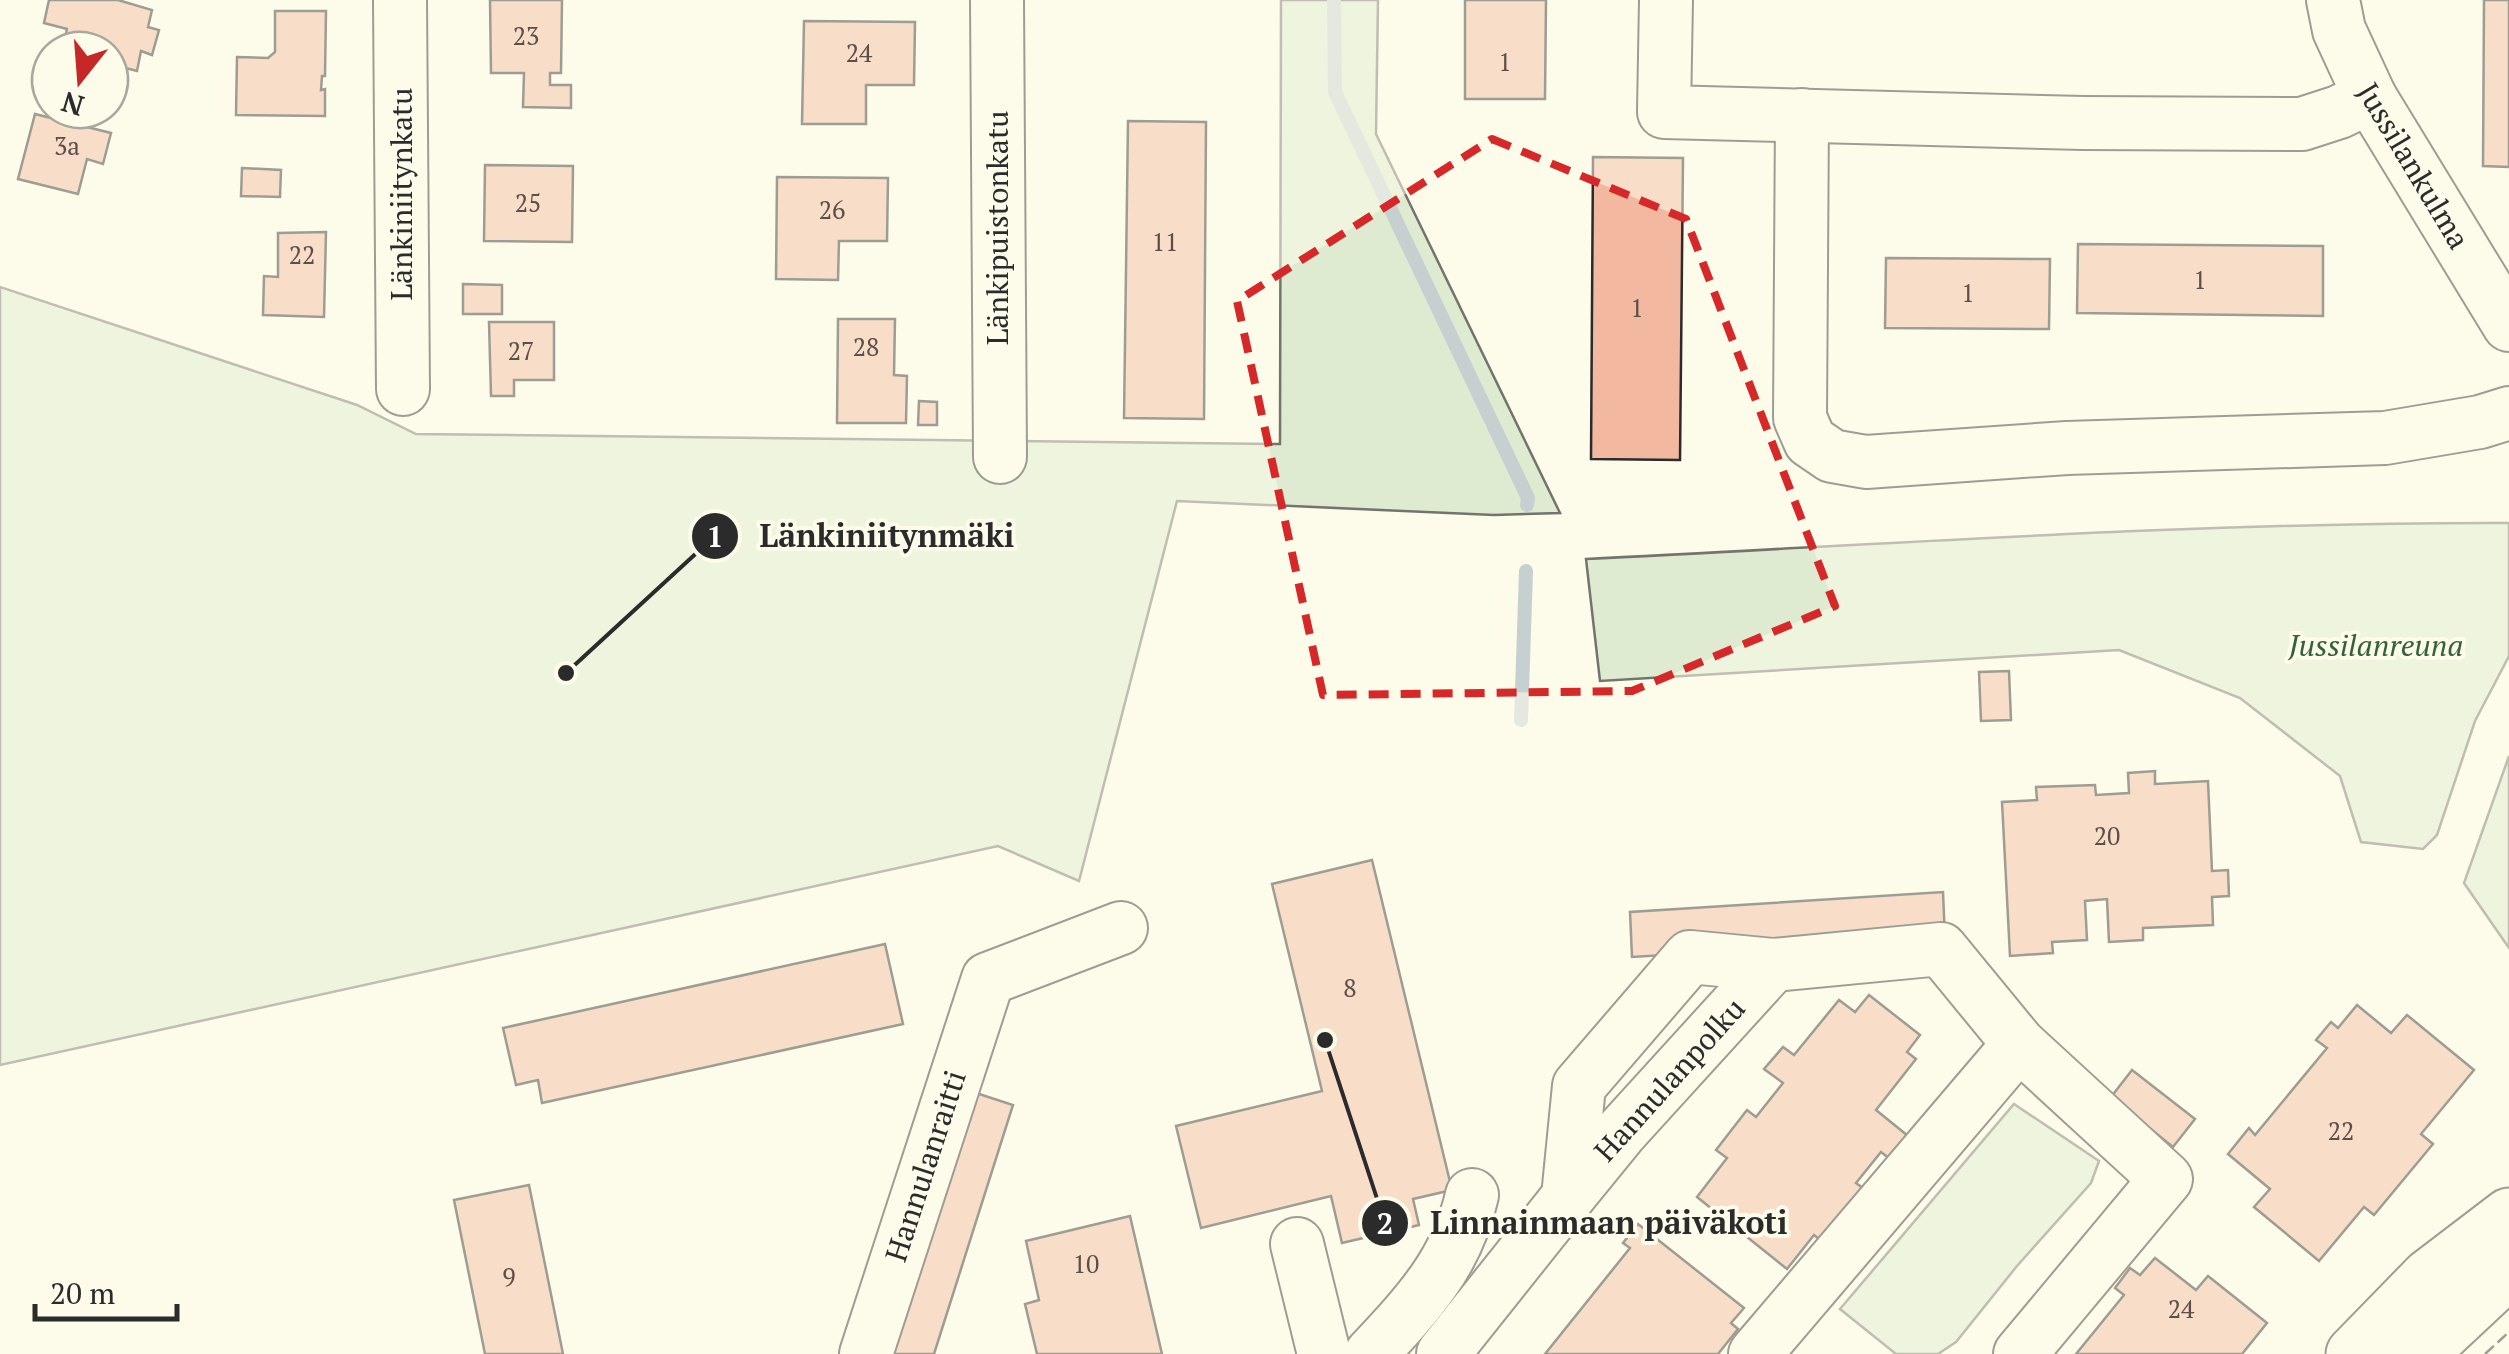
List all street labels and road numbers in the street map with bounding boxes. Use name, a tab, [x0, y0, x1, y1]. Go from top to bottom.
street label: Jussilankulma	[2348, 75, 2479, 256]
street label: Länkiniitynkatu	[381, 88, 421, 300]
street label: Länkipuistonkatu	[977, 111, 1017, 345]
street label: Hannulanpolku	[1585, 989, 1753, 1170]
street label: Hannulanraitti	[875, 1065, 975, 1266]

